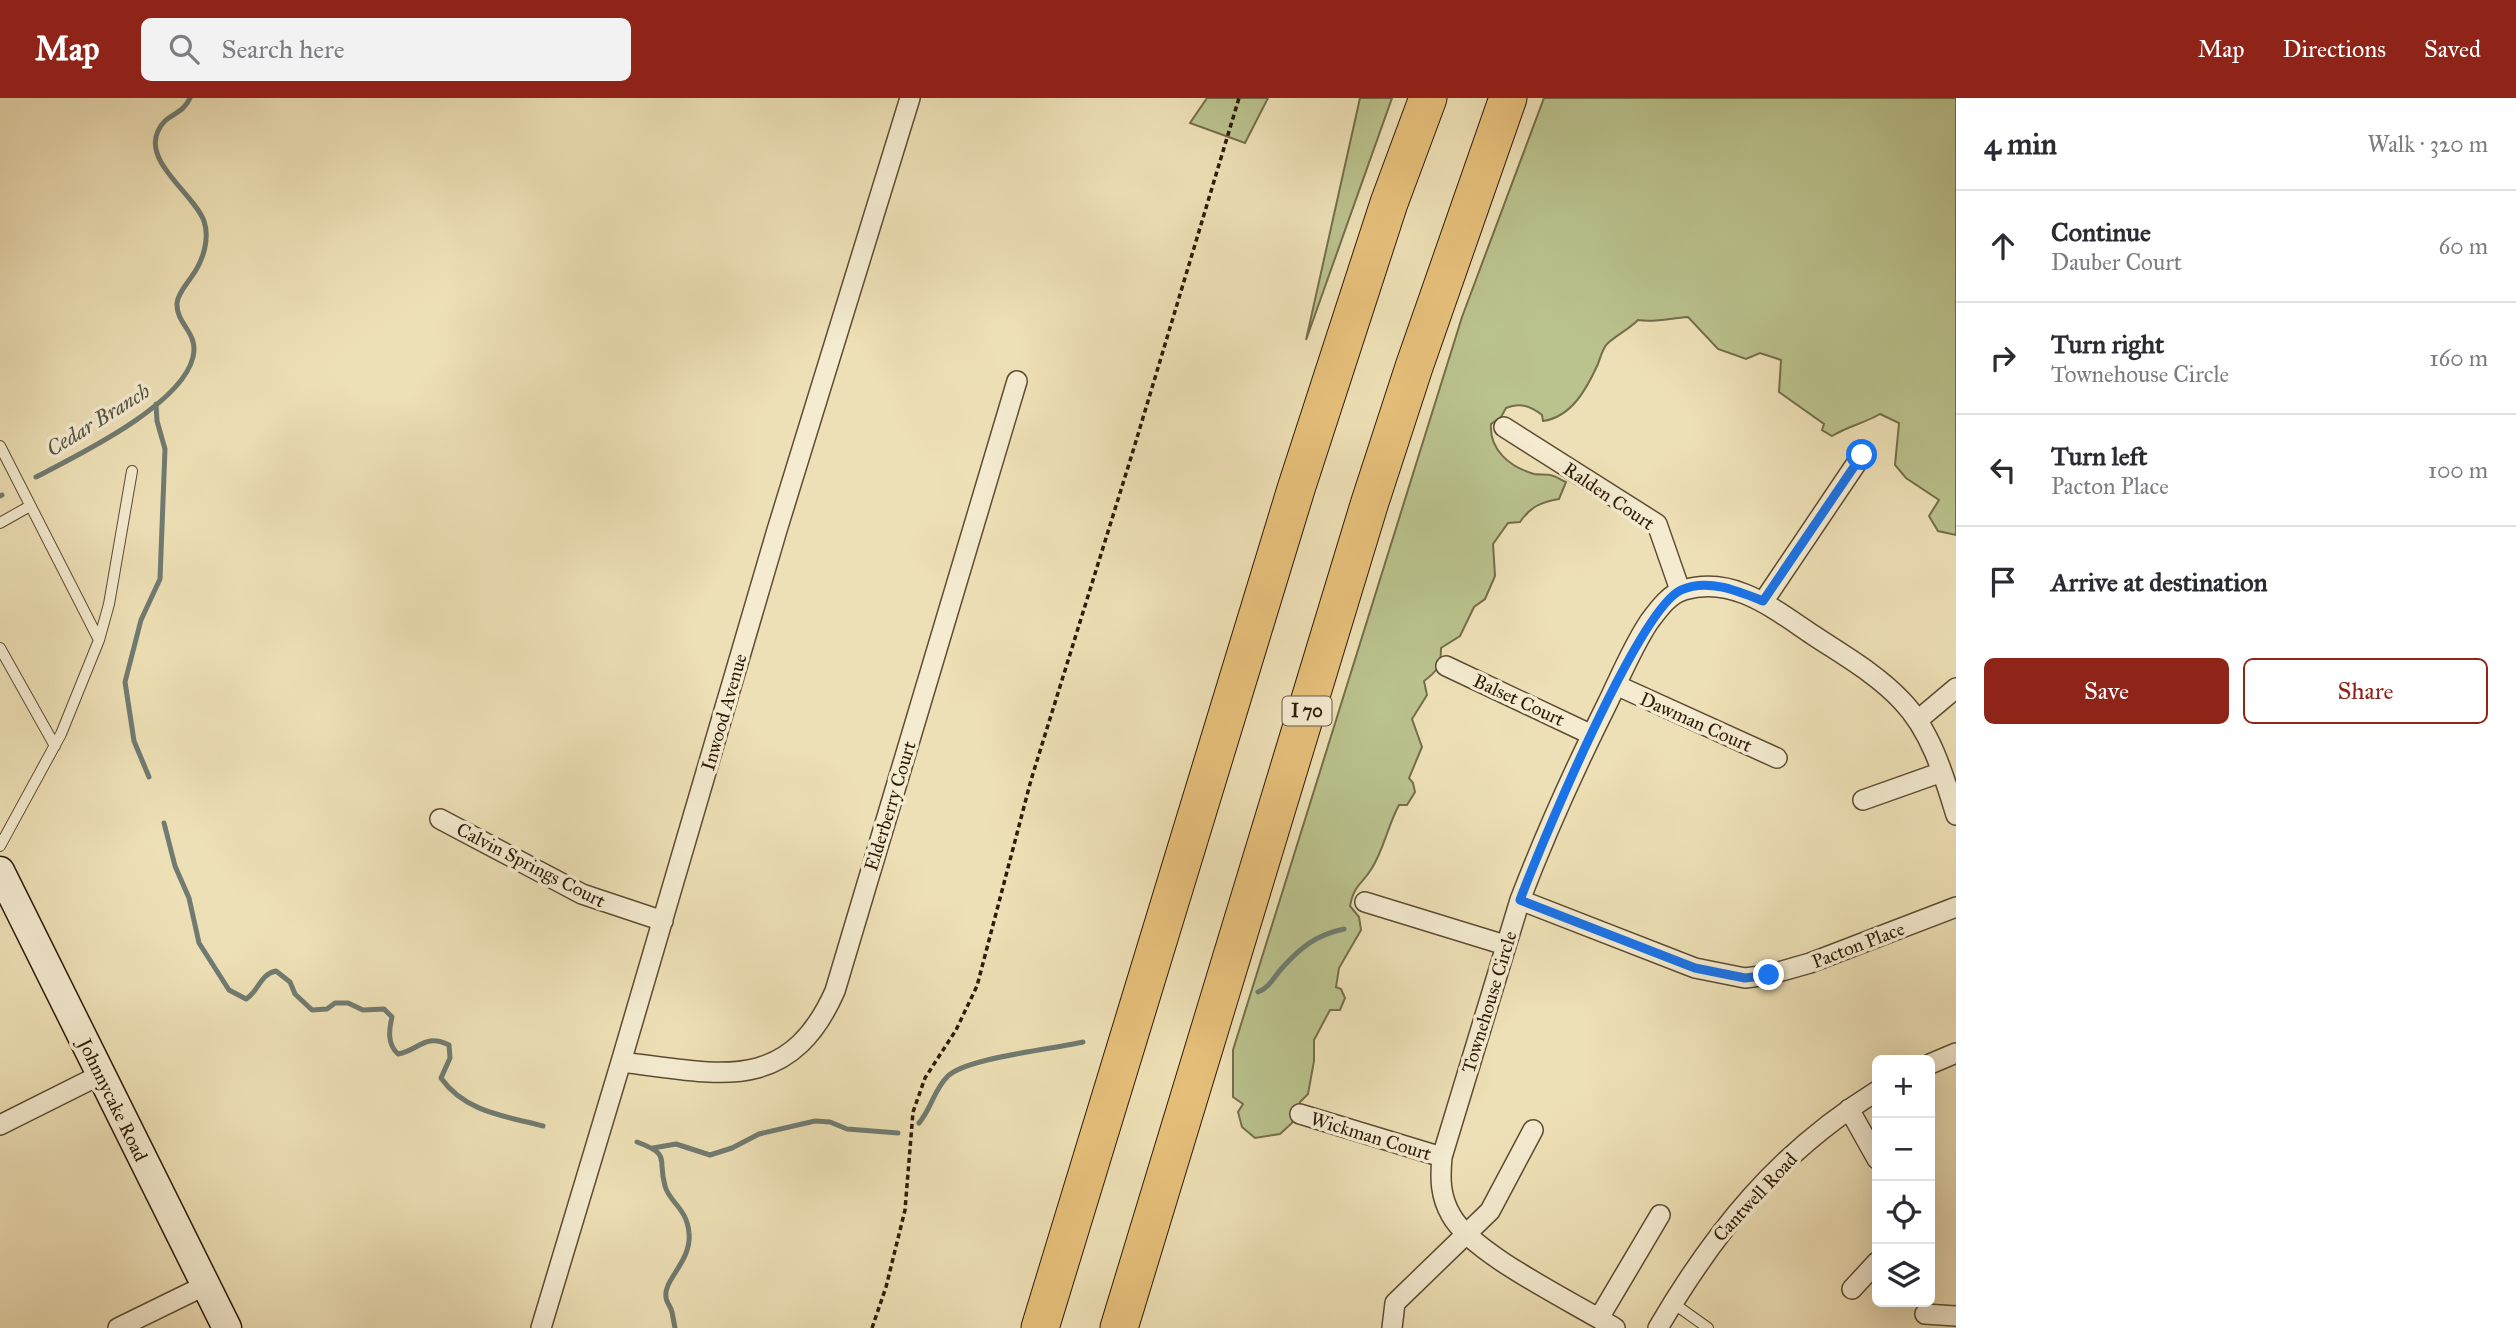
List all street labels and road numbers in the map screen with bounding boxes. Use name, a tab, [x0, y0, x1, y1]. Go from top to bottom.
street label: Ralden Court	[1559, 457, 1659, 535]
street label: Inwood Avenue	[696, 651, 752, 773]
street label: Balset Court	[1470, 669, 1569, 731]
street label: Dawman Court	[1636, 687, 1756, 757]
road number: I 70	[1282, 696, 1332, 726]
street label: Elderberry Court	[859, 738, 921, 874]
street label: Calvin Springs Court	[452, 817, 610, 914]
street label: Pacton Place	[1808, 917, 1908, 973]
street label: Townehouse Circle	[1456, 928, 1522, 1076]
street label: Johnnycake Road	[72, 1033, 153, 1166]
street label: Wickman Court	[1308, 1107, 1434, 1165]
street label: Cantwell Road	[1708, 1148, 1802, 1246]

